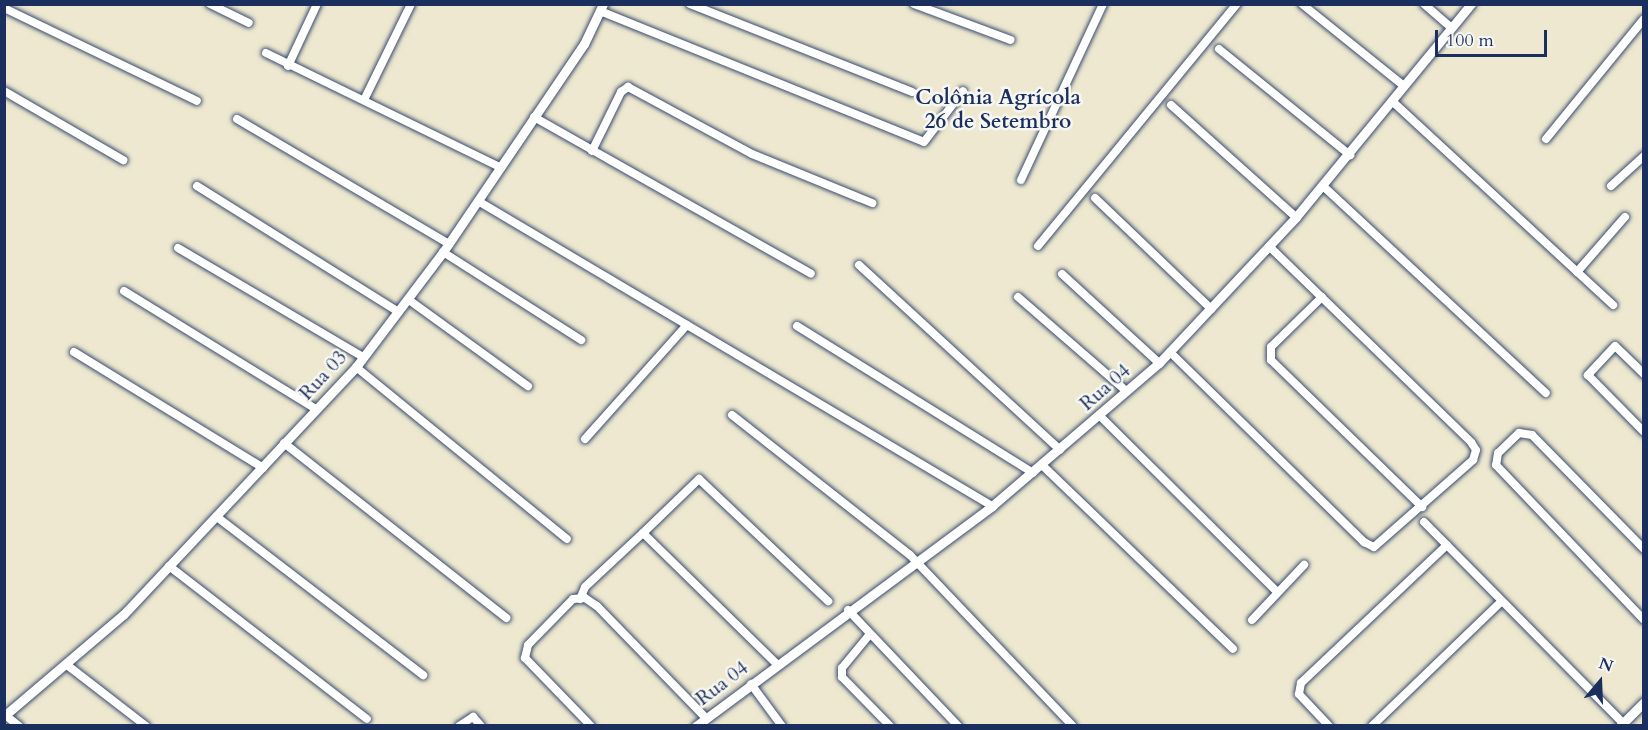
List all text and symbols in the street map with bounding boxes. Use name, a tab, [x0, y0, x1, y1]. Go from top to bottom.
scale bar	[1438, 18, 1550, 56]
text: 100 m	[1446, 28, 1494, 53]
district label: Colônia Agrícola 26 de Setembro	[915, 85, 1081, 135]
street label: Rua 03	[294, 345, 352, 405]
street label: Rua 04	[1075, 358, 1135, 416]
north arrow	[1570, 652, 1630, 712]
text: N	[1596, 652, 1616, 678]
street label: Rua 04	[691, 656, 753, 710]

